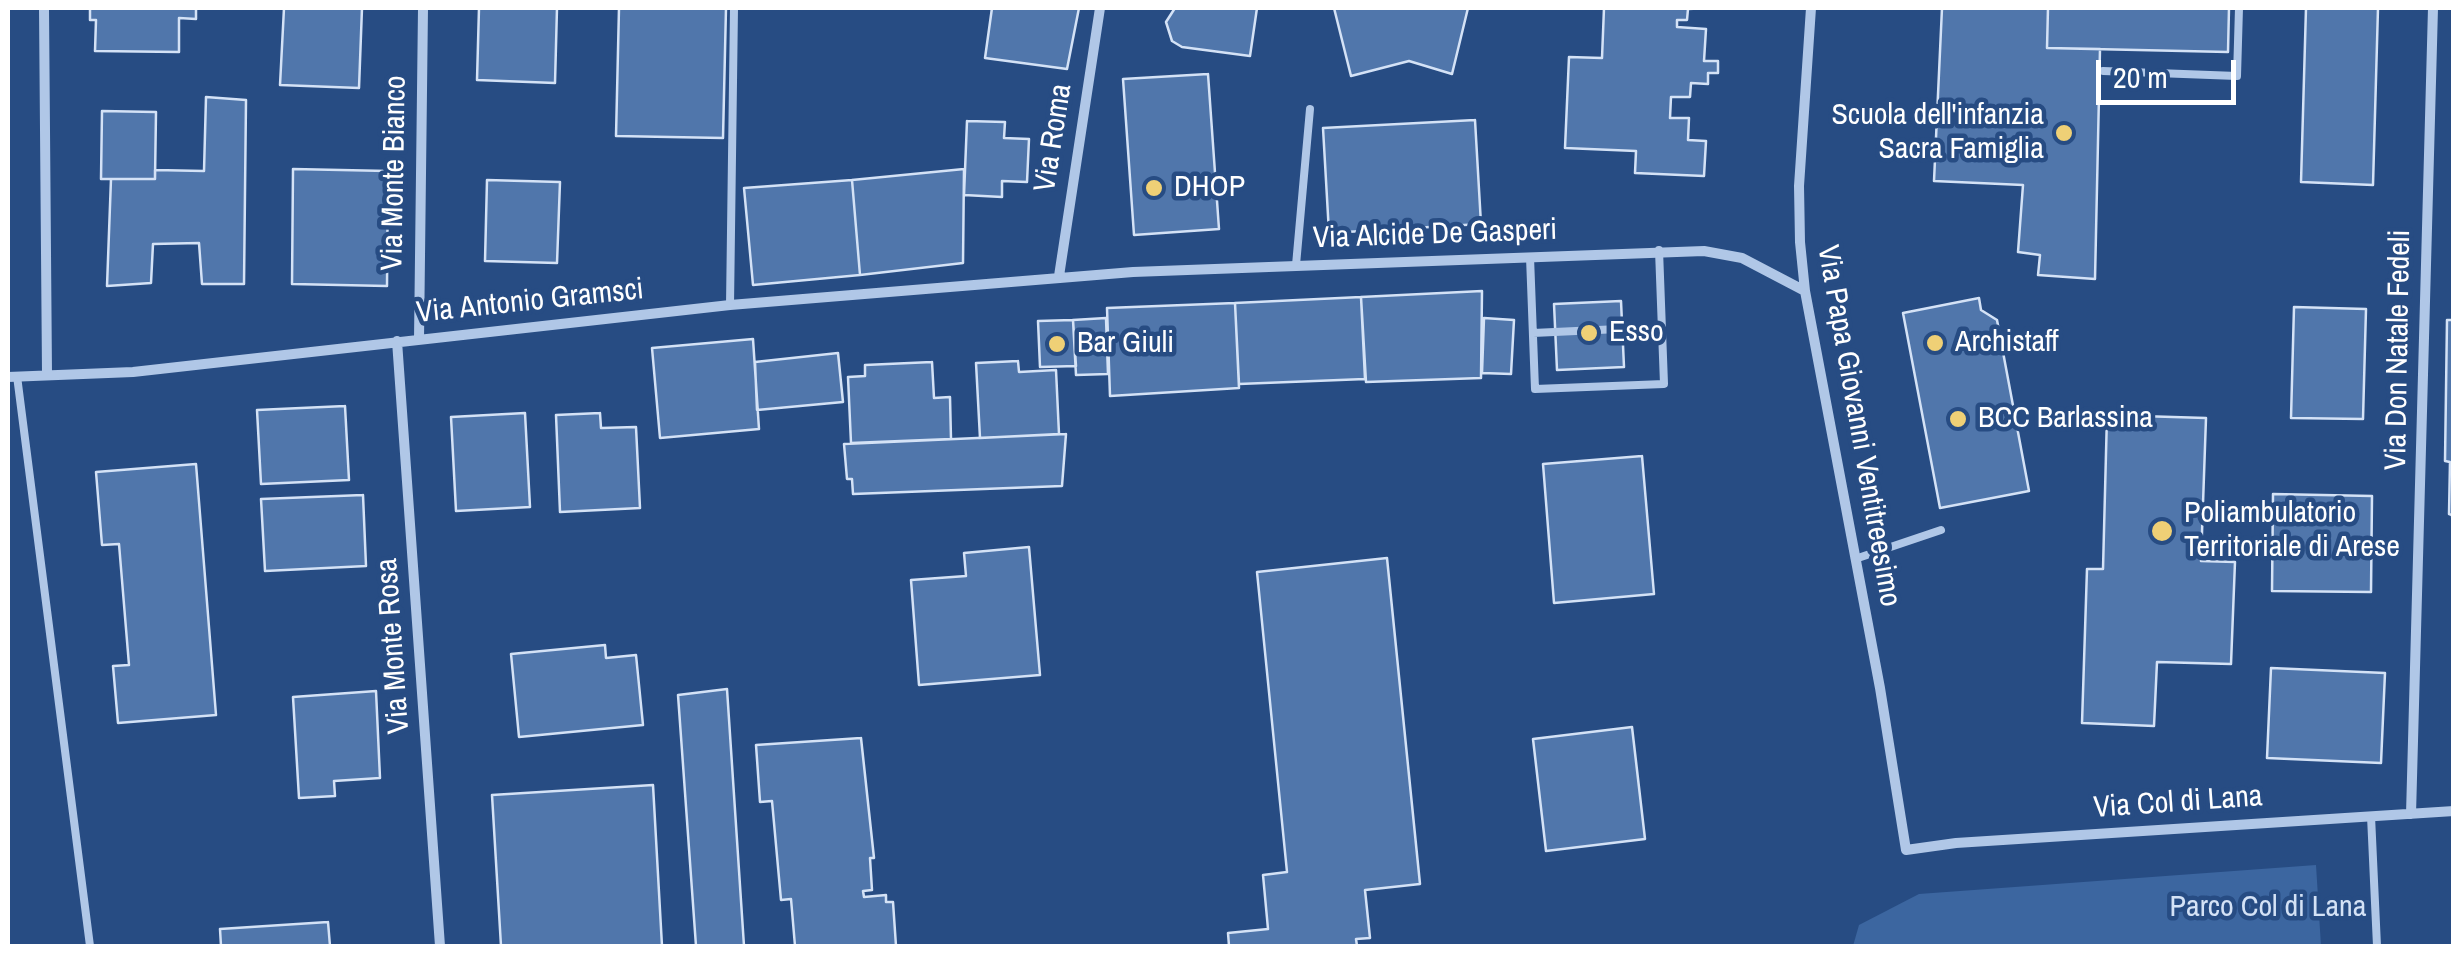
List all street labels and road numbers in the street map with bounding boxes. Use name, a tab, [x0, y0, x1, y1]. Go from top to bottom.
street label: Via Monte Bianco	[375, 75, 415, 271]
street label: Via Roma	[1028, 81, 1080, 195]
street label: Via Alcide De Gasperi	[1312, 213, 1558, 257]
street label: Via Don Natale Fedeli	[2379, 229, 2419, 471]
street label: Via Papa Giovanni Ventitreesimo	[1808, 243, 1908, 609]
street label: Via Antonio Gramsci	[415, 272, 645, 332]
street label: Via Monte Rosa	[370, 557, 418, 735]
street label: Via Col di Lana	[2092, 779, 2264, 827]

